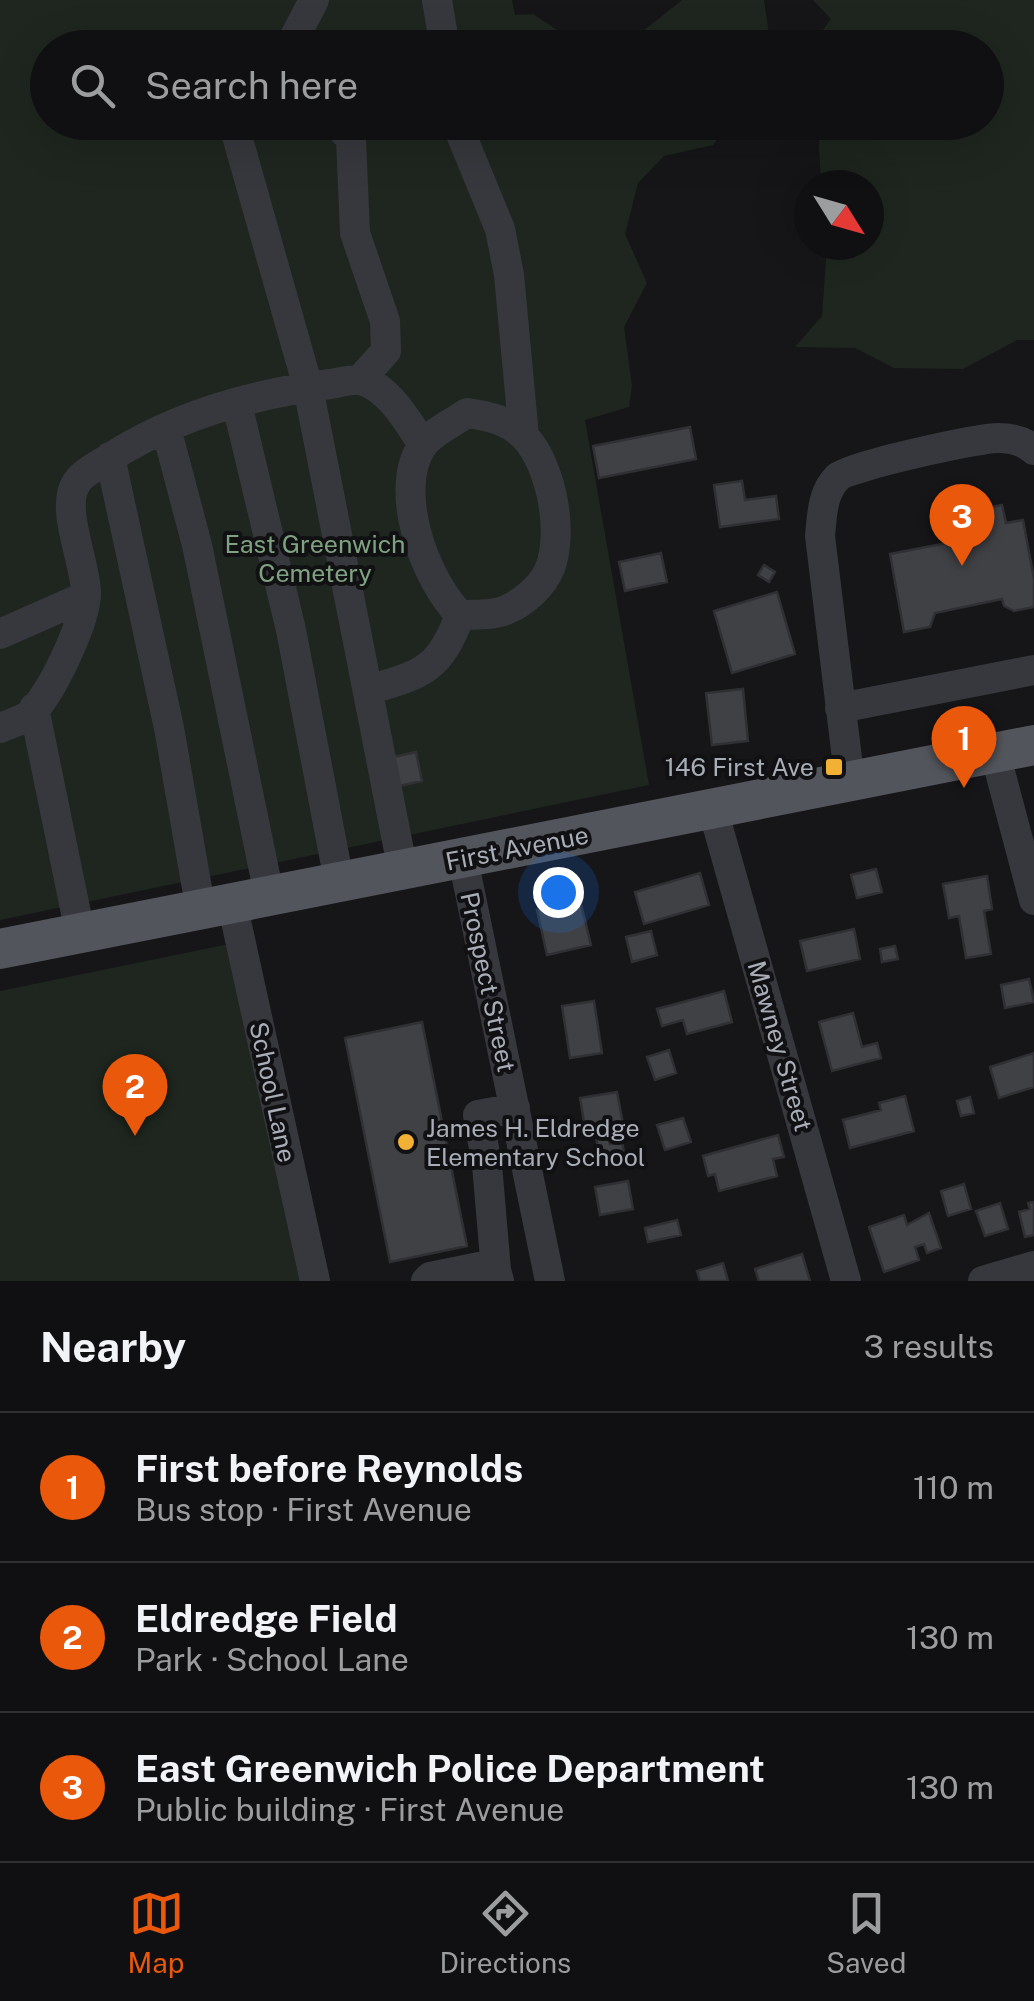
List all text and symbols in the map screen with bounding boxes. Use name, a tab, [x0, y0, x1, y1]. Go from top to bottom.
search box	[30, 30, 1004, 140]
icon: search	[65, 58, 120, 113]
text: Search here	[145, 63, 358, 108]
north arrow	[794, 170, 884, 260]
pin: 3	[930, 484, 994, 566]
park label: East Greenwich Cemetery	[225, 529, 405, 588]
pin: 1	[932, 706, 996, 788]
place label: 146 First Ave	[665, 752, 814, 782]
marker: 146 First Ave	[823, 756, 845, 778]
street label: First Avenue	[443, 819, 591, 877]
your location	[533, 867, 584, 918]
street label: Prospect Street	[454, 889, 522, 1075]
street label: Mawney Street	[741, 957, 819, 1135]
street label: School Lane	[243, 1019, 303, 1165]
pin: 2	[102, 1054, 168, 1136]
place label: James H. Eldredge Elementary School	[426, 1113, 645, 1172]
marker: James H. Eldredge Elementary School	[395, 1131, 417, 1153]
text: Nearby	[40, 1322, 186, 1371]
text: 3 results	[864, 1328, 994, 1365]
text: First before Reynolds	[135, 1446, 523, 1491]
text: 1	[66, 1469, 79, 1506]
text: 110 m	[913, 1469, 994, 1506]
text: Bus stop · First Avenue	[135, 1491, 472, 1528]
text: Eldredge Field	[135, 1596, 398, 1641]
text: 2	[62, 1619, 83, 1656]
text: 130 m	[906, 1619, 994, 1656]
text: Park · School Lane	[135, 1641, 409, 1678]
text: East Greenwich Police Department	[135, 1746, 765, 1791]
text: 3	[62, 1769, 83, 1806]
text: 130 m	[906, 1769, 994, 1806]
text: Public building · First Avenue	[135, 1791, 564, 1828]
tab: Map	[128, 1886, 184, 1979]
tab: Directions	[440, 1886, 571, 1979]
tab: Saved	[826, 1886, 906, 1979]

